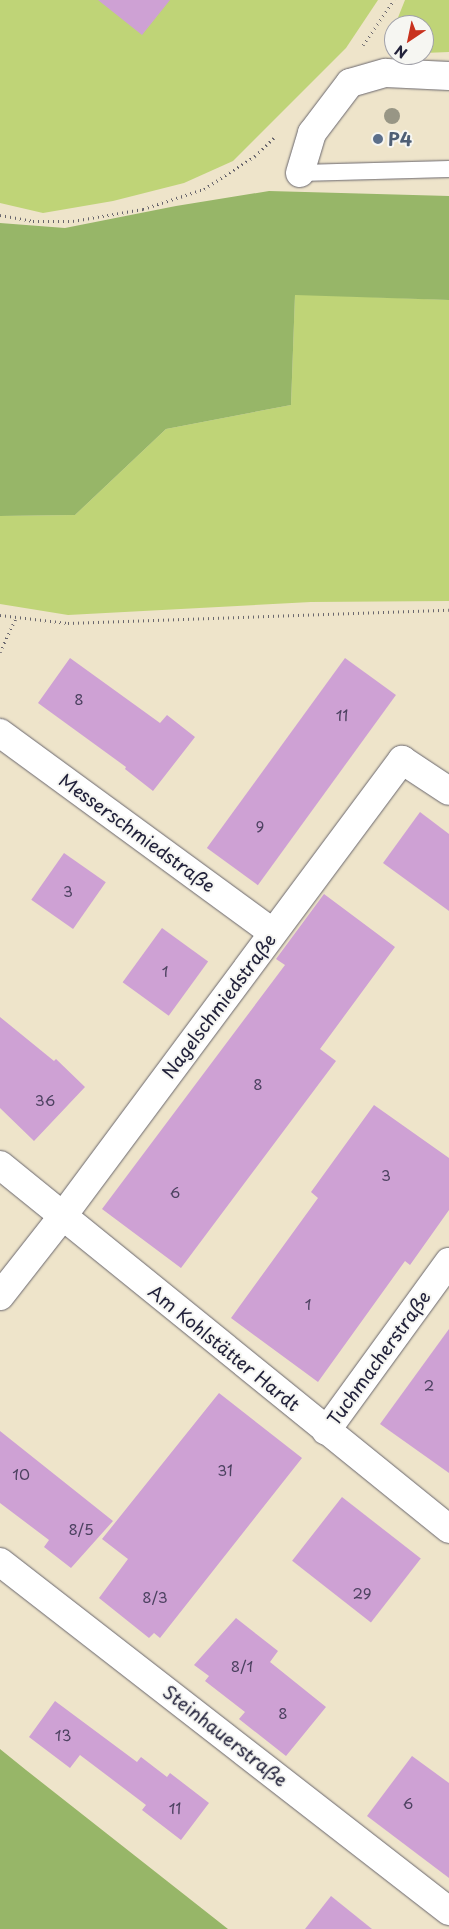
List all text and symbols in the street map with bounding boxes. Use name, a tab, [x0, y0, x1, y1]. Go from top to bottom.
north arrow	[384, 15, 434, 65]
text: N	[390, 40, 411, 64]
place label: P4	[388, 128, 412, 150]
marker: P4	[372, 133, 384, 145]
house number: 8	[74, 690, 84, 708]
house number: 11	[336, 706, 348, 724]
street label: Messerschmiedstraße	[55, 769, 219, 897]
house number: 9	[256, 817, 264, 835]
house number: 3	[63, 882, 73, 900]
street label: Nagelschmiedstraße	[158, 929, 280, 1083]
house number: 1	[162, 962, 168, 980]
house number: 8	[253, 1075, 263, 1093]
house number: 36	[35, 1091, 55, 1109]
house number: 3	[381, 1166, 391, 1184]
house number: 6	[170, 1183, 180, 1201]
street label: Am Kohlstätter Hardt	[144, 1280, 304, 1416]
street label: Tuchmacherstraße	[323, 1287, 435, 1429]
house number: 1	[305, 1295, 311, 1313]
house number: 2	[424, 1376, 434, 1394]
house number: 31	[217, 1461, 233, 1479]
house number: 10	[12, 1465, 30, 1483]
house number: 8/5	[68, 1520, 94, 1538]
house number: 29	[352, 1584, 372, 1602]
house number: 8/3	[142, 1588, 168, 1606]
house number: 8/1	[231, 1657, 253, 1675]
street label: Steinhauerstraße	[159, 1681, 291, 1791]
house number: 8	[278, 1704, 288, 1722]
house number: 13	[55, 1726, 71, 1744]
house number: 6	[403, 1794, 413, 1812]
house number: 11	[169, 1799, 181, 1817]

